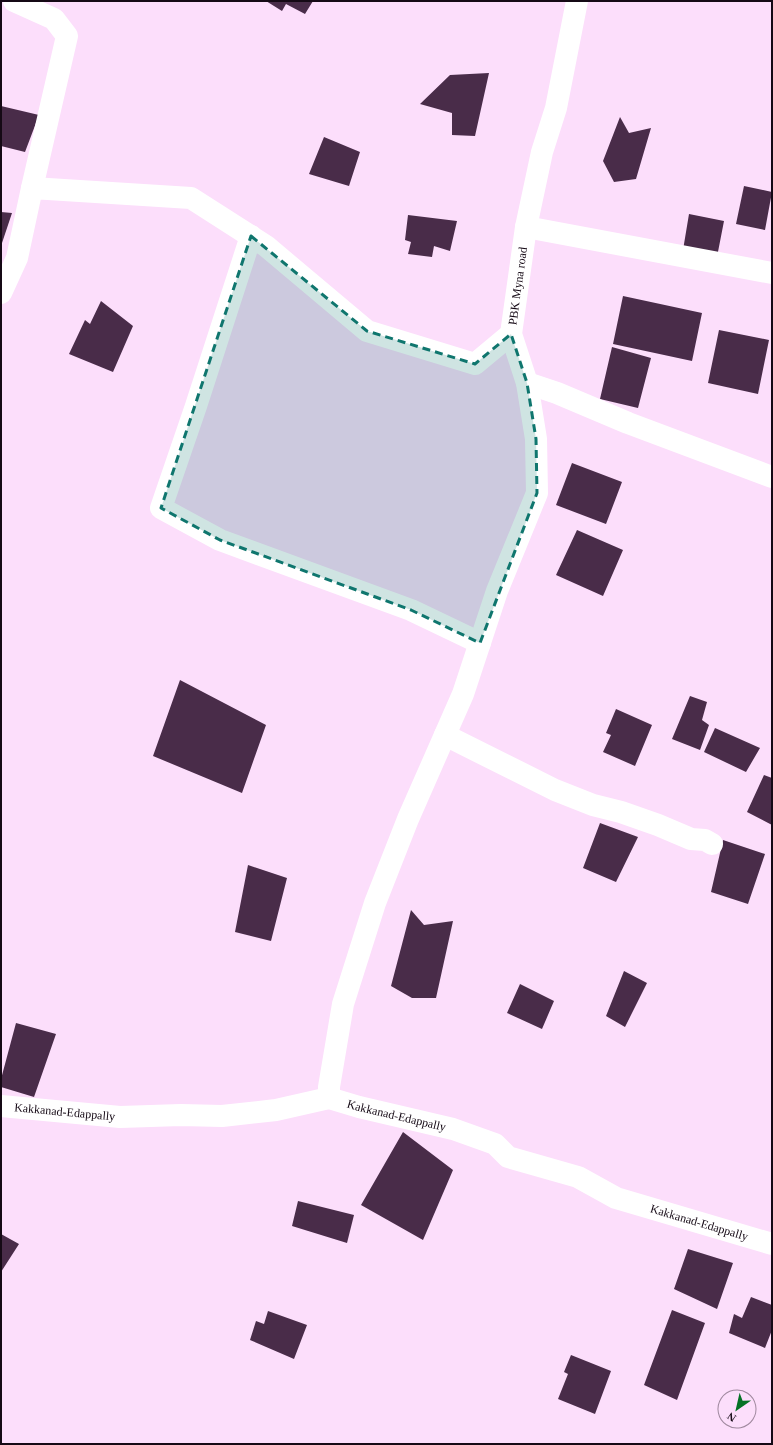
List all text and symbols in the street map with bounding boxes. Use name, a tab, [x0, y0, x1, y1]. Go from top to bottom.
street label: PBK Myna road	[505, 246, 530, 326]
street label: Kakkanad-Edappally	[345, 1097, 447, 1134]
street label: Kakkanad-Edappally	[14, 1100, 116, 1124]
street label: Kakkanad-Edappally	[649, 1201, 750, 1244]
north arrow	[717, 1389, 757, 1429]
text: N	[725, 1410, 738, 1424]

